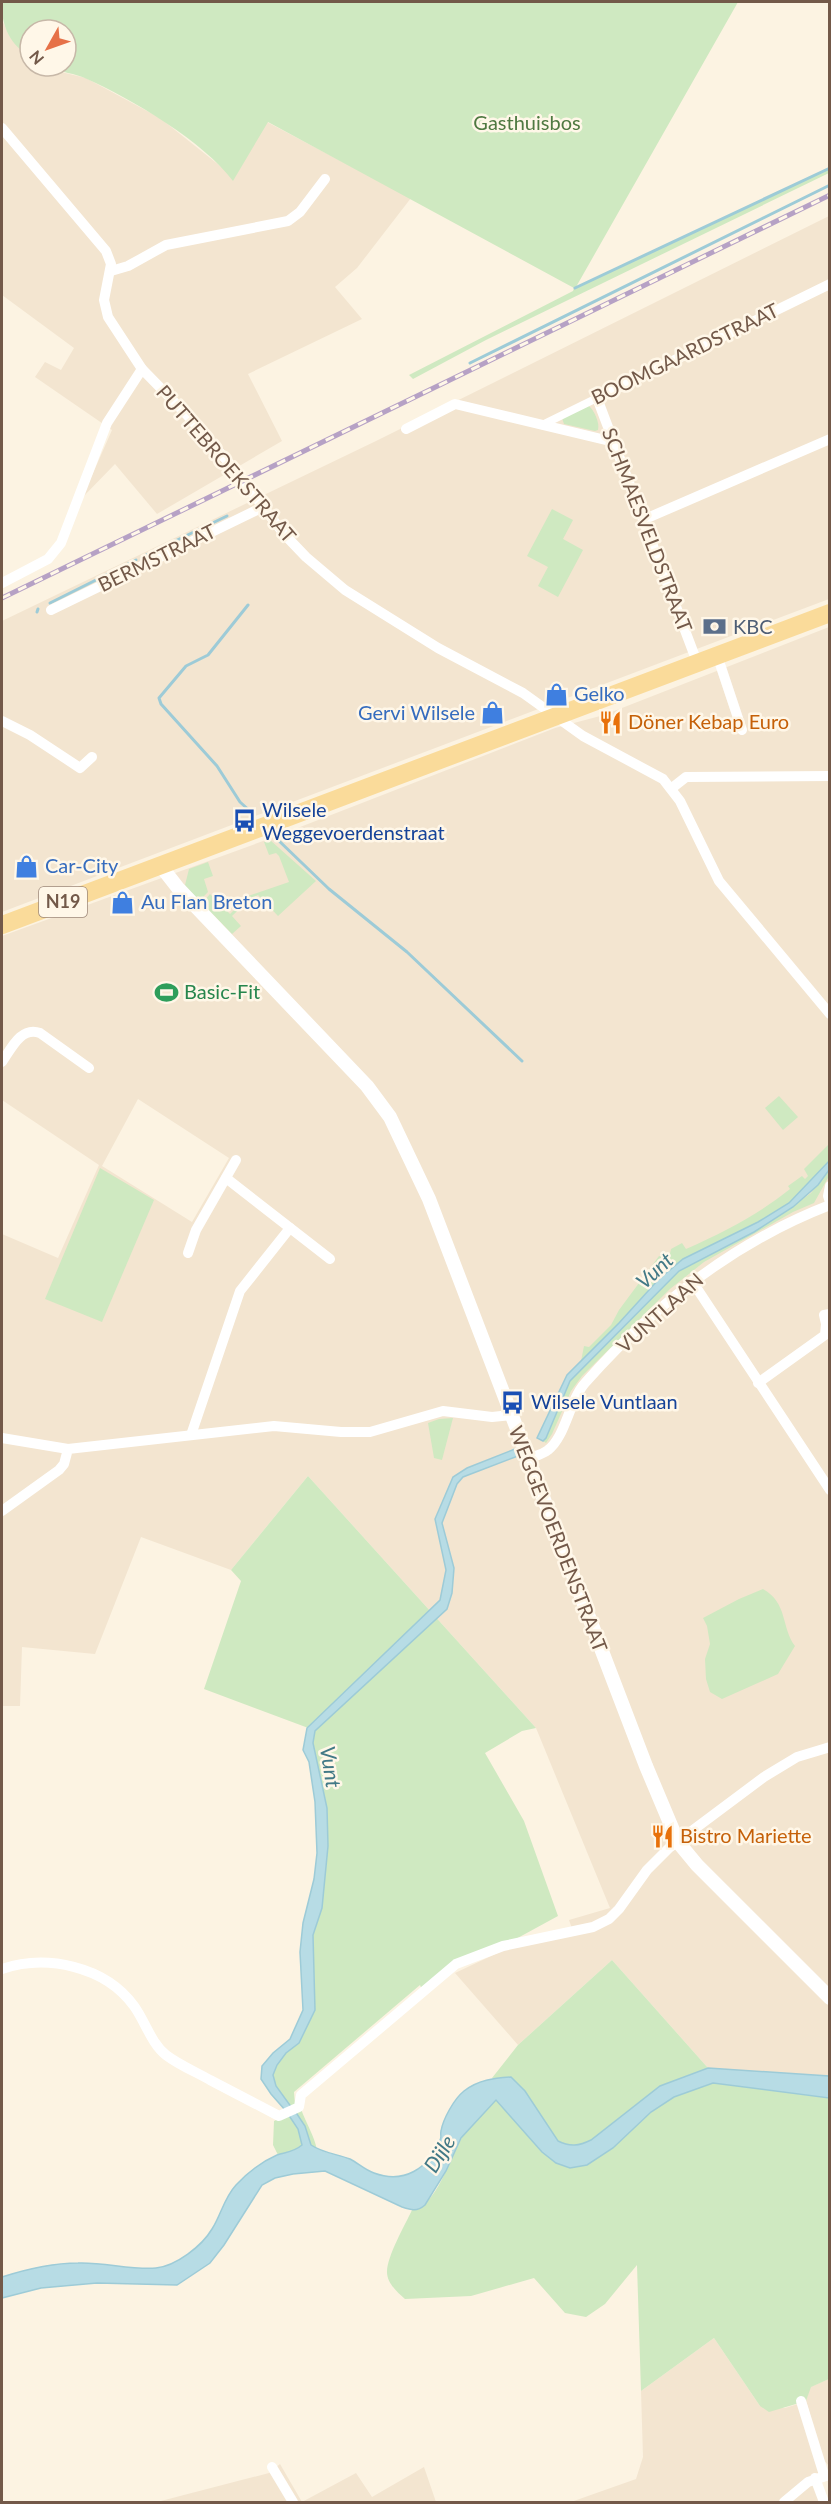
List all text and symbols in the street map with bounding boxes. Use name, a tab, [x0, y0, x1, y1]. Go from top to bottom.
north arrow	[18, 18, 78, 78]
text: N	[25, 47, 47, 69]
park label: Gasthuisbos	[473, 110, 581, 134]
street label: BOOMGAARDSTRAAT	[587, 297, 782, 409]
street label: PUTTEBROEKSTRAAT	[152, 380, 302, 547]
street label: SCHMAESVELDSTRAAT	[598, 424, 698, 635]
street label: BERMSTRAAT	[94, 518, 220, 596]
bank icon: KBC	[702, 614, 728, 640]
place label: KBC	[733, 614, 773, 638]
shop icon: Gelko	[543, 681, 569, 707]
place label: Gelko	[574, 681, 625, 705]
place label: Gervi Wilsele	[358, 700, 475, 724]
shop icon: Gervi Wilsele	[480, 700, 506, 726]
restaurant icon: Döner Kebap Euro	[597, 709, 623, 735]
place label: Döner Kebap Euro	[628, 709, 789, 733]
place label: Wilsele Weggevoerdenstraat	[262, 797, 445, 844]
bus stop icon: Wilsele Weggevoerdenstraat	[231, 808, 257, 834]
shop icon: Car-City	[14, 853, 40, 879]
place label: Car-City	[45, 853, 119, 877]
road number: N19	[39, 887, 87, 917]
shop icon: Au Flan Breton	[110, 889, 136, 915]
place label: Au Flan Breton	[141, 889, 272, 913]
sports icon: Basic-Fit	[153, 979, 179, 1005]
place label: Basic-Fit	[184, 979, 260, 1003]
water label: Vunt	[630, 1246, 678, 1293]
street label: VUNTLAAN	[611, 1267, 707, 1357]
bus stop icon: Wilsele Vuntlaan	[500, 1389, 526, 1415]
place label: Wilsele Vuntlaan	[531, 1389, 678, 1413]
street label: WEGGEVOERDENSTRAAT	[505, 1422, 613, 1655]
water label: Vunt	[316, 1744, 347, 1790]
restaurant icon: Bistro Mariette	[649, 1823, 675, 1849]
place label: Bistro Mariette	[680, 1823, 812, 1847]
water label: Dijle	[418, 2130, 460, 2176]

